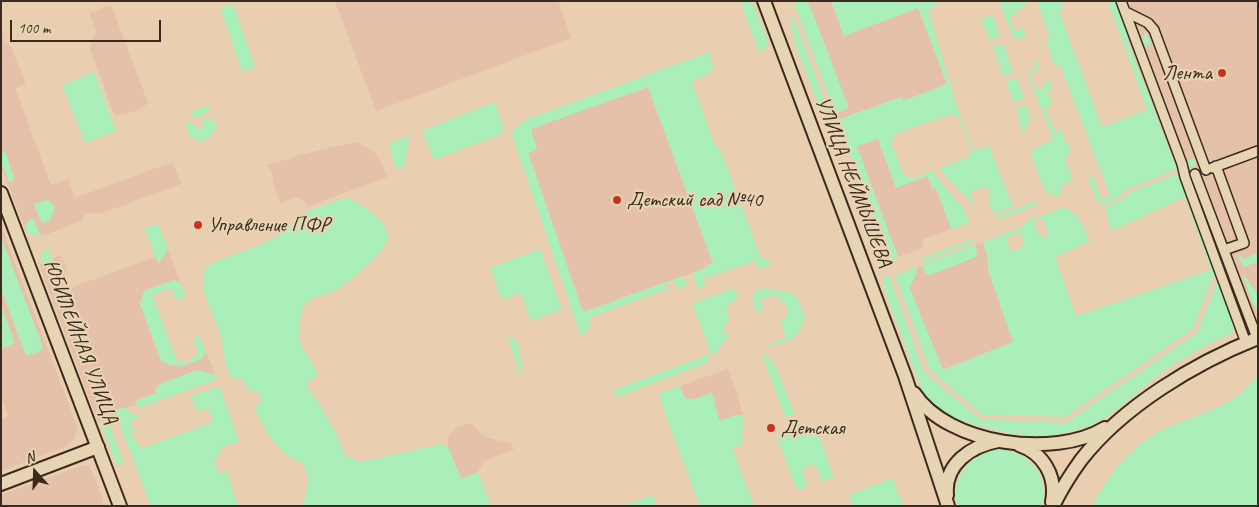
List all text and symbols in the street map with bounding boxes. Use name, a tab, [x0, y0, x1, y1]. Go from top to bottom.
scale bar	[12, 10, 164, 42]
text: 100 m	[18, 19, 50, 38]
place label: Лента	[1163, 60, 1212, 86]
marker: Лента	[1216, 67, 1228, 79]
street label: УЛИЦА НЕЙМЫШЕВА	[809, 93, 897, 271]
place label: Детский сад №40	[627, 187, 762, 213]
marker: Детский сад №40	[611, 194, 623, 206]
place label: Управление ПФР	[208, 212, 330, 238]
marker: Управление ПФР	[192, 219, 204, 231]
street label: ЮБИЛЕЙНАЯ УЛИЦА	[37, 256, 123, 428]
place label: Детская	[781, 415, 844, 441]
marker: Детская	[765, 422, 777, 434]
north arrow	[10, 447, 60, 497]
text: N	[23, 448, 37, 467]

